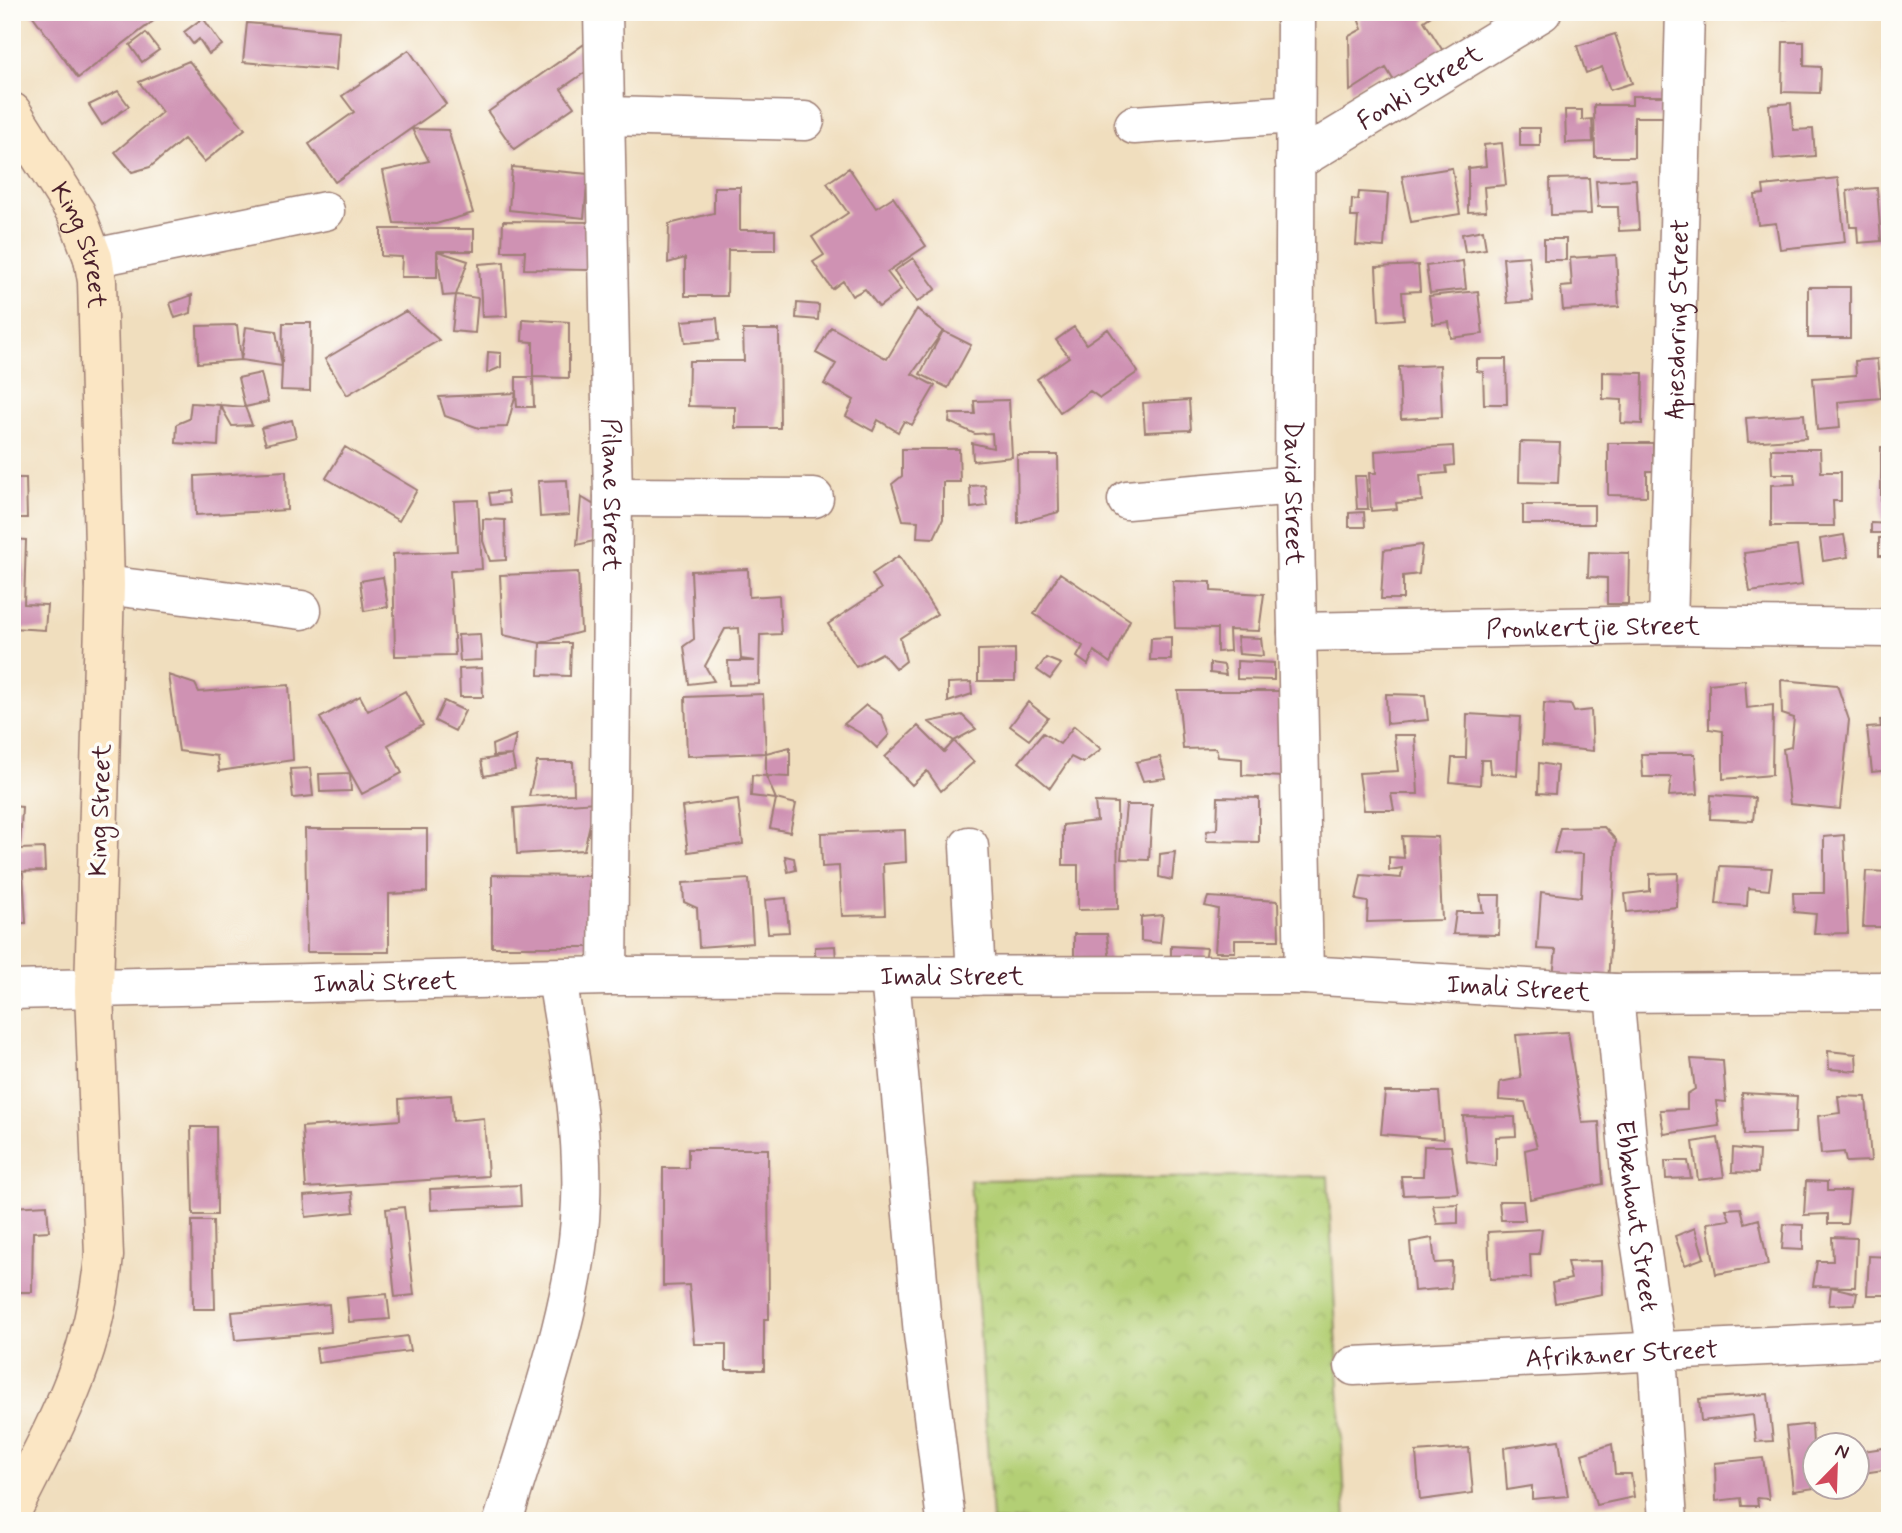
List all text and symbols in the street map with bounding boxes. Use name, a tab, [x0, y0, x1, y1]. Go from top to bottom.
street label: Fonki Street	[1351, 38, 1489, 139]
street label: King Street	[42, 176, 113, 309]
street label: Apiesdoring Street	[1659, 219, 1699, 420]
street label: Pilane Street	[592, 418, 628, 572]
street label: David Street	[1275, 420, 1311, 566]
street label: Pronkertjie Street	[1486, 610, 1700, 647]
street label: King Street	[82, 743, 122, 877]
street label: Imali Street	[880, 960, 1024, 995]
street label: Imali Street	[313, 965, 457, 1002]
street label: Imali Street	[1446, 968, 1591, 1011]
street label: Ebbenhout Street	[1606, 1119, 1665, 1314]
street label: Afrikaner Street	[1525, 1333, 1719, 1377]
north arrow	[1800, 1432, 1870, 1502]
text: N	[1831, 1438, 1853, 1466]

